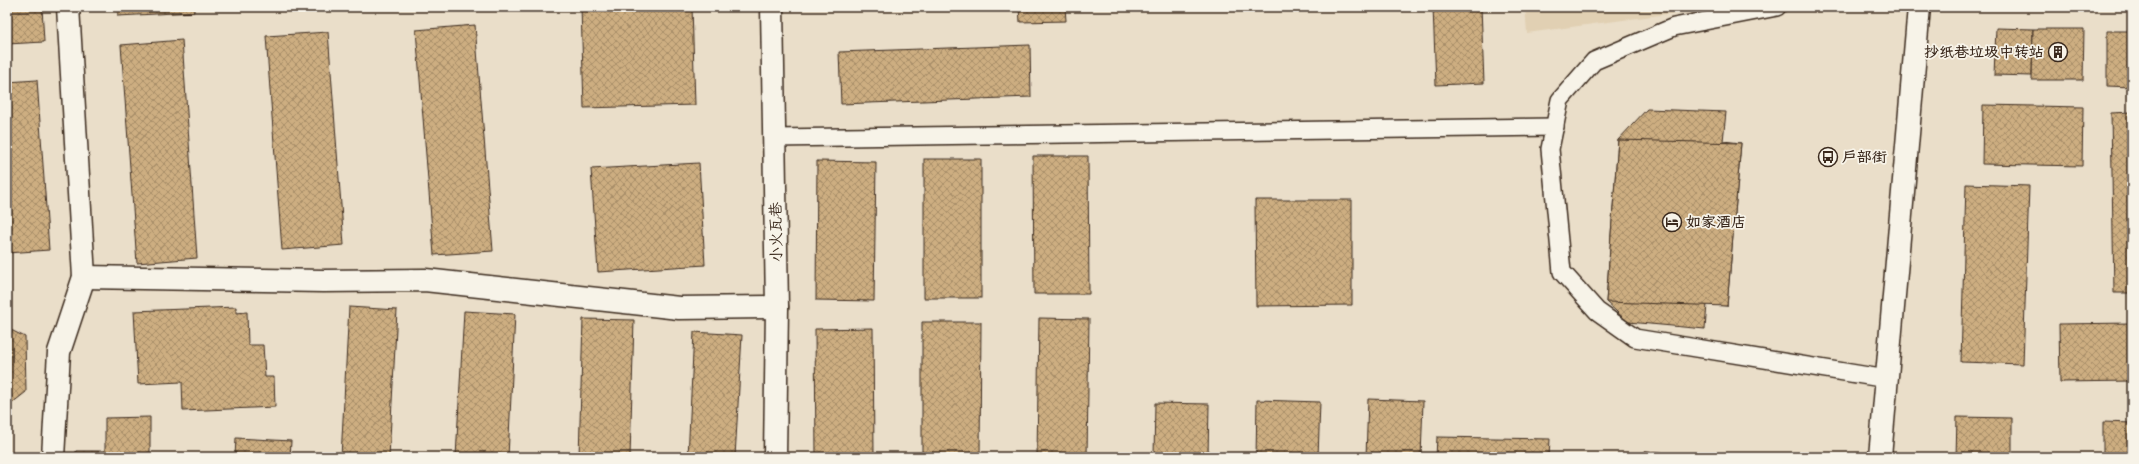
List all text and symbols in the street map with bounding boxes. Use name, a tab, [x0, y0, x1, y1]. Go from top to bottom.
building icon: 抄纸巷垃圾中转站	[2047, 41, 2069, 63]
place label: 抄纸巷垃圾中转站	[1924, 43, 2044, 61]
bus stop icon: 户部街	[1817, 146, 1839, 168]
place label: 户部街	[1842, 148, 1887, 166]
street label: 小火瓦巷	[766, 202, 786, 262]
hotel icon: 如家酒店	[1661, 211, 1683, 233]
place label: 如家酒店	[1686, 213, 1746, 231]

